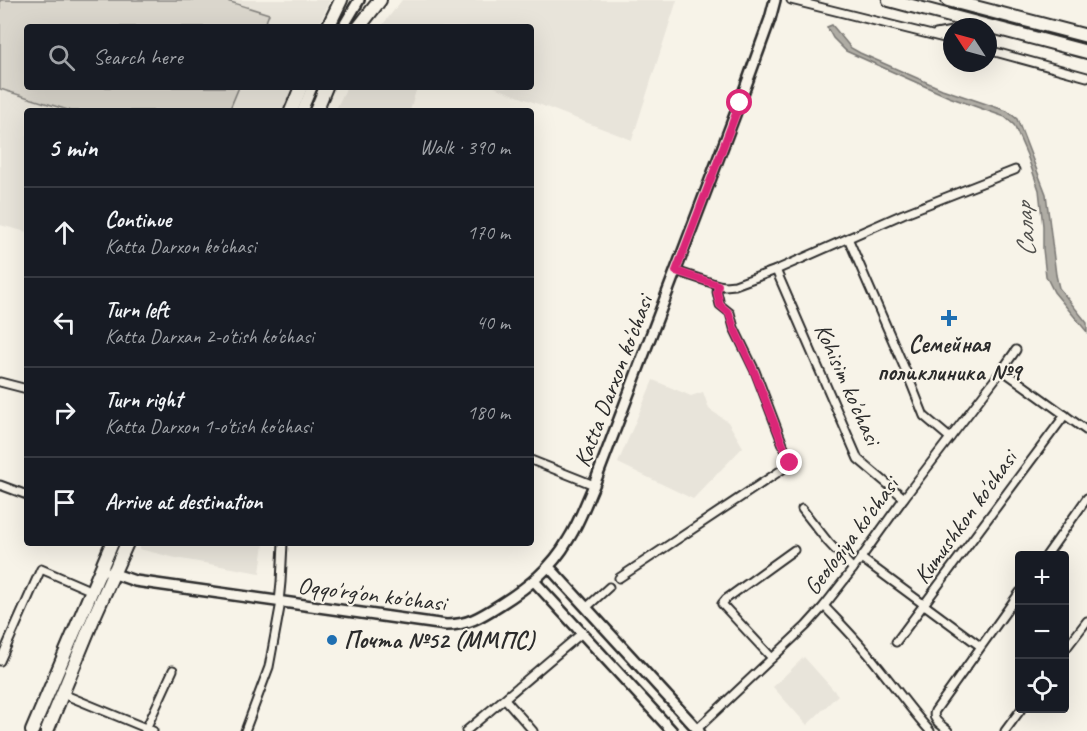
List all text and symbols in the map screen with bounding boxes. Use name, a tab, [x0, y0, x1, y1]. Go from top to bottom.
north arrow	[943, 18, 997, 72]
search box	[24, 24, 534, 90]
icon: search	[45, 41, 78, 74]
text: Search here	[93, 43, 183, 71]
route start	[726, 89, 752, 115]
text: 5 min	[48, 131, 97, 164]
text: Walk · 390 m	[420, 135, 510, 160]
water label: Салар	[1006, 198, 1043, 258]
text: Continue	[105, 206, 171, 234]
icon: ahead	[48, 216, 81, 249]
text: 170 m	[467, 220, 510, 245]
text: Katta Darxon ko'chasi	[105, 234, 256, 259]
street label: Katta Darxon ko'chasi	[567, 289, 660, 471]
text: Turn left	[105, 296, 169, 324]
icon: left	[48, 306, 81, 339]
marker: Семейная поликлиника №9	[940, 309, 958, 327]
text: 40 m	[476, 310, 510, 335]
street label: Kohisim ko'chasi	[808, 319, 889, 452]
text: Katta Darxan 2-o'tish ko'chasi	[105, 324, 314, 349]
place label: Семейная поликлиника №9	[877, 329, 1024, 387]
text: Turn right	[105, 386, 182, 414]
icon: right	[48, 396, 81, 429]
text: 180 m	[467, 400, 510, 425]
text: Katta Darxon 1-o'tish ko'chasi	[105, 414, 312, 439]
street label: Kumushkon ko'chasi	[907, 443, 1025, 589]
route end	[776, 449, 802, 475]
street label: Geologiya ko'chasi	[797, 469, 907, 601]
icon: arrive	[48, 486, 81, 519]
text: Arrive at destination	[105, 488, 262, 516]
map controls	[1015, 551, 1069, 713]
button: +	[1015, 551, 1069, 605]
street label: Oqqo'rg'on ko'chasi	[296, 570, 450, 618]
button: −	[1015, 605, 1069, 659]
place label: Почта №52 (ММПС)	[344, 625, 537, 655]
marker: Почта №52 (ММПС)	[325, 633, 339, 647]
button: locate	[1015, 659, 1069, 713]

